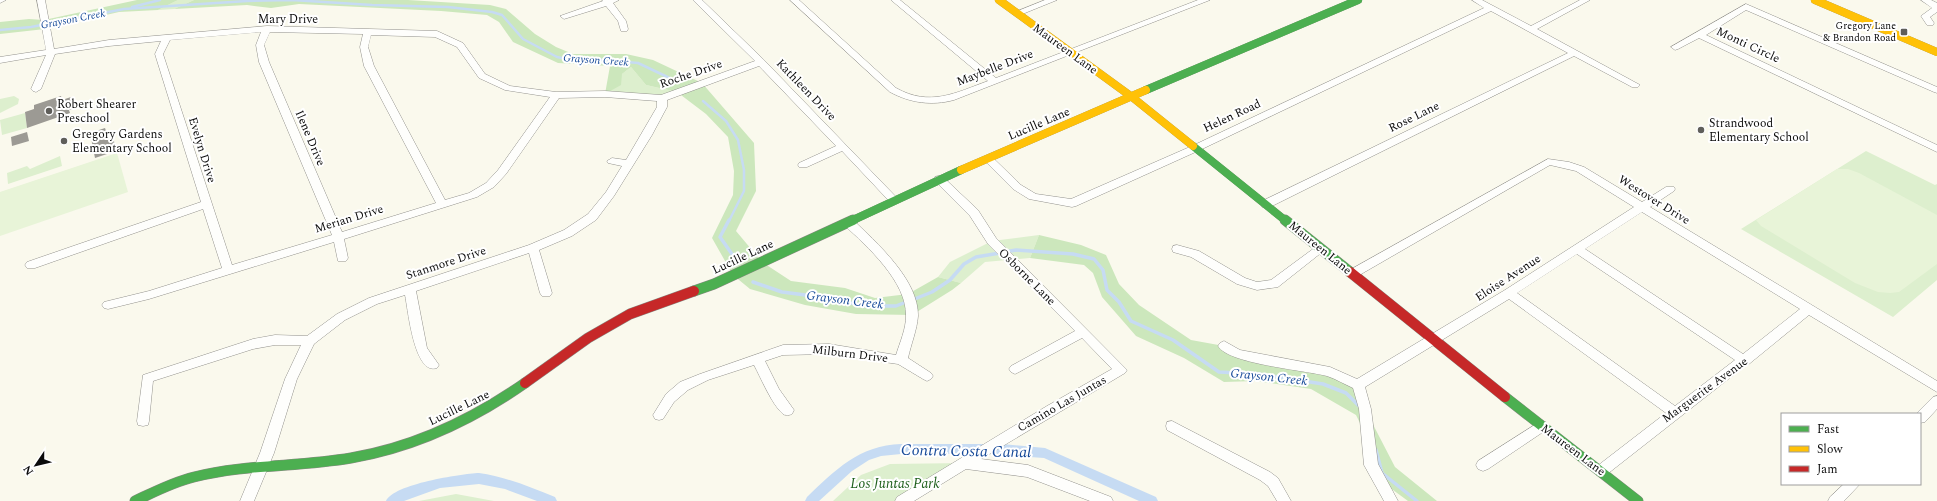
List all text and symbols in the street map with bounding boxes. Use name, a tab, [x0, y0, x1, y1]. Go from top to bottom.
water label: Grayson Creek	[39, 4, 107, 34]
street label: Mary Drive	[258, 10, 318, 29]
place label: Gregory Lane & Brandon Road	[1823, 18, 1896, 46]
street label: Maureen Lane	[1028, 19, 1102, 79]
street label: Monti Circle	[1713, 22, 1783, 68]
marker: Gregory Lane & Brandon Road	[1899, 27, 1909, 37]
street label: Maybelle Drive	[954, 45, 1036, 91]
water label: Grayson Creek	[563, 49, 629, 71]
street label: Roche Drive	[657, 54, 725, 94]
street label: Kathleen Drive	[771, 55, 841, 126]
street label: Helen Road	[1200, 94, 1264, 138]
place label: Robert Shearer Preschool	[57, 95, 137, 128]
street label: Rose Lane	[1385, 96, 1443, 138]
street label: Lucille Lane	[1005, 102, 1073, 146]
marker: Robert Shearer Preschool	[44, 106, 54, 116]
street label: Ilene Drive	[290, 107, 330, 169]
place label: Strandwood Elementary School	[1709, 114, 1809, 147]
street label: Evelyn Drive	[183, 115, 221, 185]
place label: Gregory Gardens Elementary School	[72, 125, 172, 158]
marker: Strandwood Elementary School	[1696, 125, 1706, 135]
marker: Gregory Gardens Elementary School	[59, 136, 69, 146]
street label: Westover Drive	[1614, 170, 1694, 230]
street label: Merian Drive	[312, 199, 386, 238]
street label: Maureen Lane	[1284, 216, 1356, 280]
street label: Lucille Lane	[709, 234, 777, 280]
street label: Stanmore Drive	[403, 241, 489, 285]
street label: Osborne Lane	[994, 244, 1060, 310]
street label: Eloise Avenue	[1471, 249, 1545, 306]
water label: Grayson Creek	[805, 285, 885, 315]
street label: Milburn Drive	[811, 340, 889, 368]
street label: Marguerite Avenue	[1658, 352, 1752, 428]
water label: Grayson Creek	[1229, 363, 1309, 391]
street label: Camino Las Juntas	[1014, 371, 1110, 437]
street label: Lucille Lane	[425, 385, 493, 431]
legend	[1781, 413, 1921, 485]
street label: Maureen Lane	[1537, 419, 1610, 481]
text: Fast	[1817, 420, 1839, 439]
water label: Contra Costa Canal	[901, 438, 1031, 464]
text: Slow	[1817, 440, 1843, 459]
north arrow	[16, 445, 56, 485]
text: Jam	[1817, 460, 1838, 479]
text: N	[19, 462, 38, 479]
park label: Los Juntas Park	[850, 473, 940, 494]

